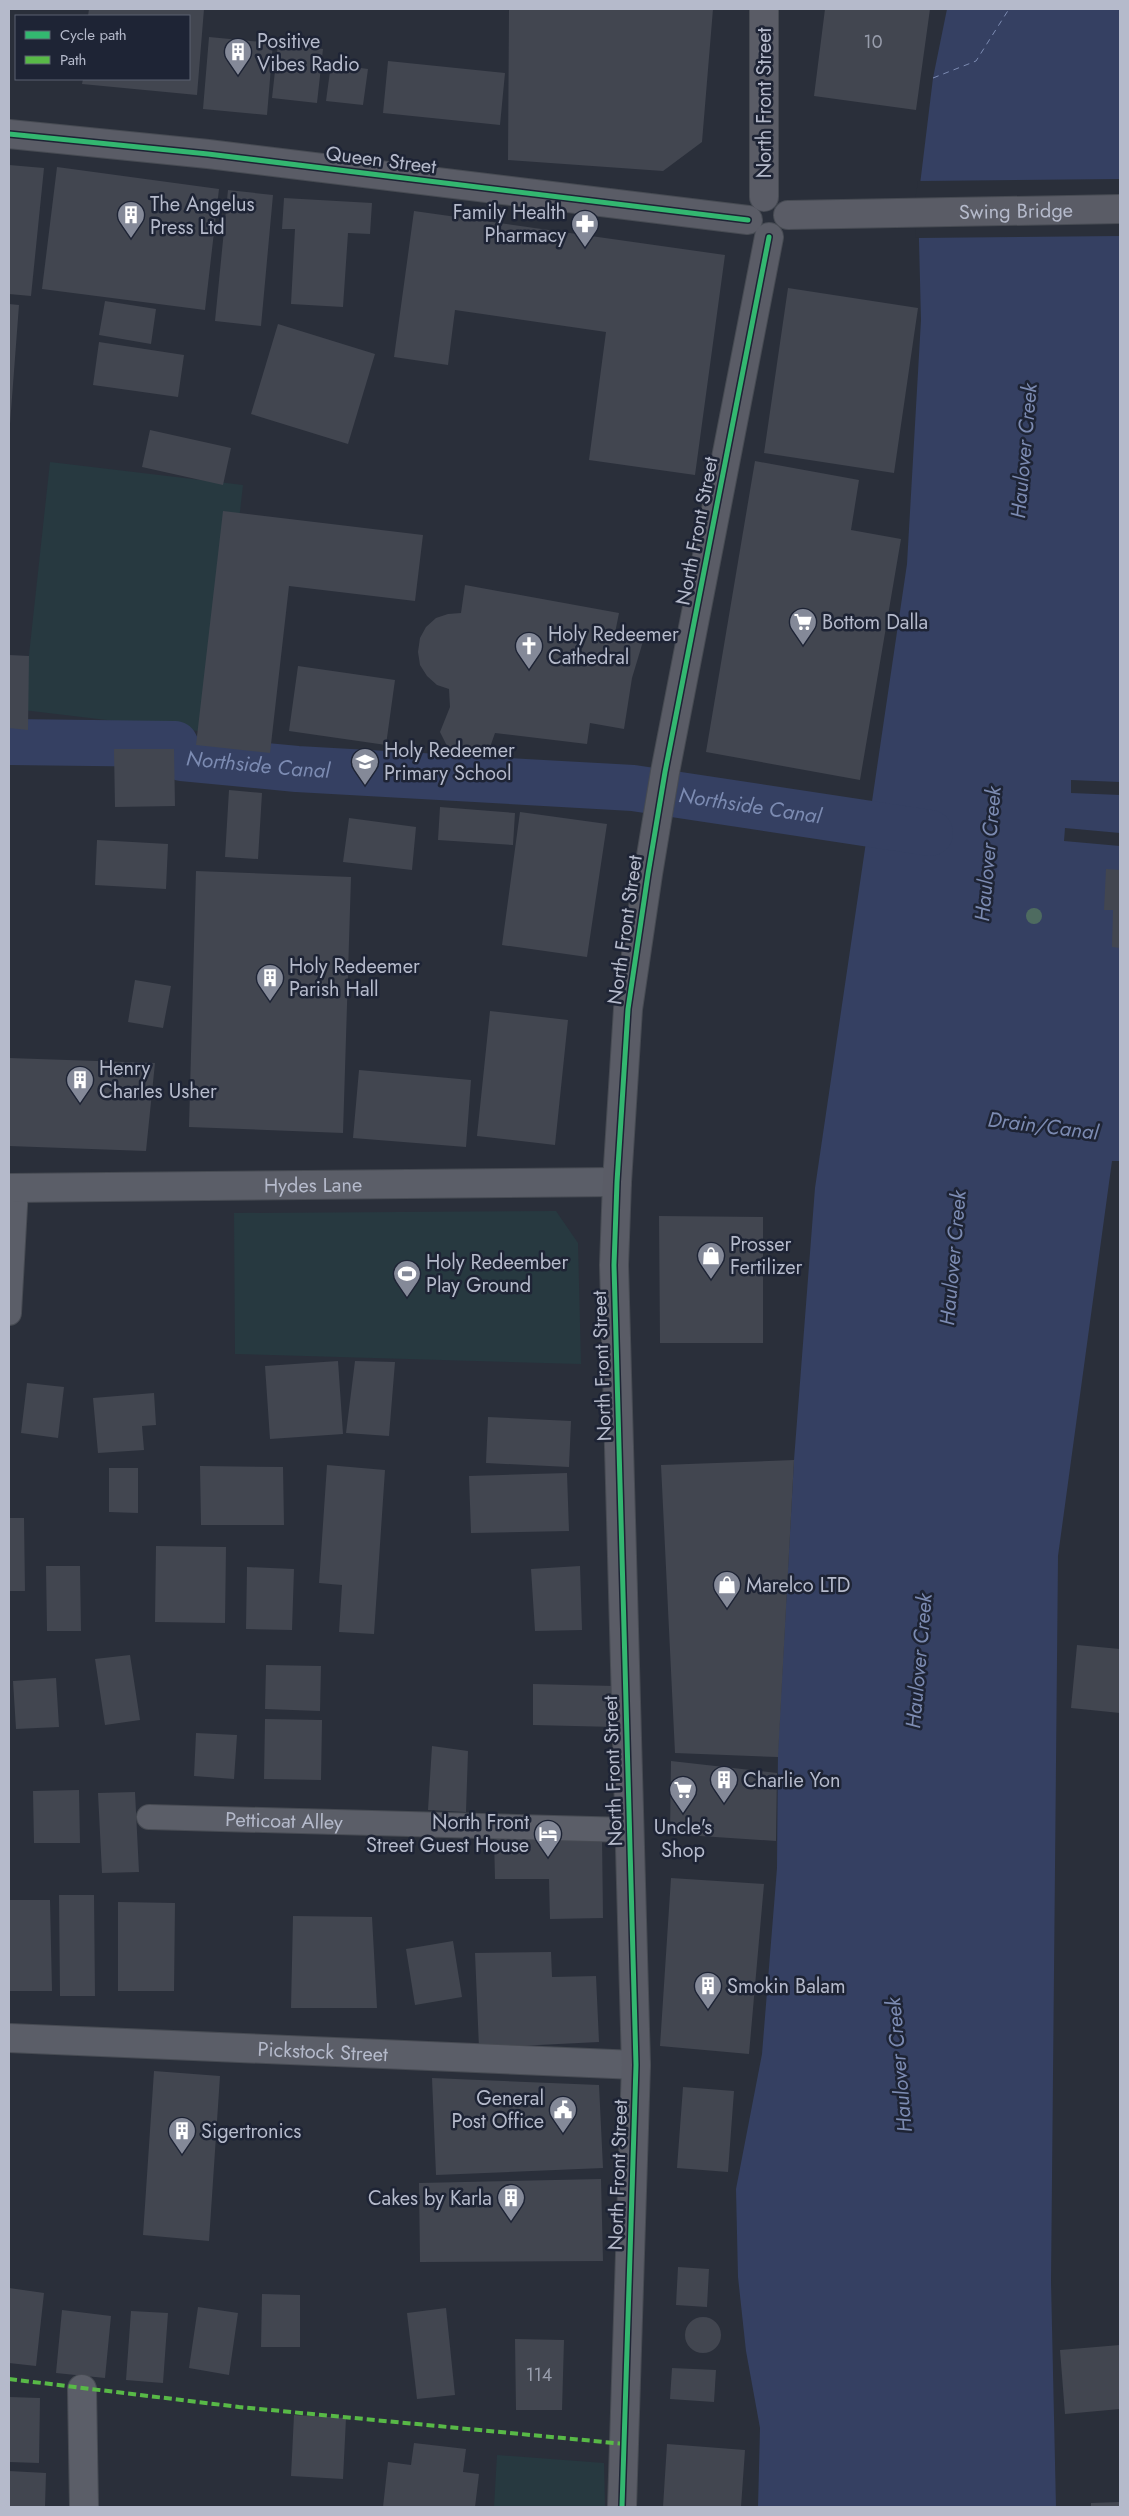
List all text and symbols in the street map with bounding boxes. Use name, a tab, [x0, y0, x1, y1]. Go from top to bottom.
legend	[15, 15, 190, 80]
text: Cycle path	[60, 24, 127, 46]
place label: Positive Vibes Radio	[257, 27, 360, 79]
street label: North Front Street	[750, 27, 779, 178]
house number: 10	[864, 29, 883, 55]
building icon: Positive Vibes Radio	[223, 37, 253, 76]
text: Path	[60, 49, 86, 71]
street label: Queen Street	[324, 139, 438, 181]
place label: The Angelus Press Ltd	[150, 190, 255, 242]
street label: Swing Bridge	[959, 195, 1073, 226]
place label: Family Health Pharmacy	[453, 198, 566, 250]
building icon: The Angelus Press Ltd	[116, 200, 146, 239]
pharmacy icon: Family Health Pharmacy	[570, 209, 600, 248]
water label: Haulover Creek	[1003, 381, 1045, 520]
street label: North Front Street	[668, 454, 726, 608]
supermarket icon: Bottom Dalla	[788, 607, 818, 646]
place label: Bottom Dalla	[822, 608, 928, 637]
place label: Holy Redeemer Cathedral	[548, 620, 679, 672]
church icon: Holy Redeemer Cathedral	[514, 631, 544, 670]
place label: Holy Redeemer Primary School	[384, 736, 515, 788]
water label: Northside Canal	[185, 743, 332, 786]
school or university icon: Holy Redeemer Primary School	[350, 747, 380, 786]
water label: Northside Canal	[676, 780, 825, 832]
water label: Haulover Creek	[967, 784, 1009, 923]
street label: North Front Street	[600, 853, 650, 1007]
place label: Holy Redeemer Parish Hall	[289, 952, 420, 1004]
building icon: Holy Redeemer Parish Hall	[255, 963, 285, 1002]
place label: Henry Charles Usher	[99, 1054, 217, 1106]
building icon: Henry Charles Usher	[65, 1065, 95, 1104]
water label: Drain/Canal	[986, 1104, 1101, 1148]
street label: Hydes Lane	[264, 1170, 362, 1200]
water label: Haulover Creek	[932, 1188, 974, 1327]
place label: Prosser Fertilizer	[730, 1230, 803, 1282]
shop icon: Prosser Fertilizer	[696, 1241, 726, 1280]
place label: Holy Redeember Play Ground	[426, 1248, 568, 1300]
sports icon: Holy Redeember Play Ground	[392, 1259, 422, 1298]
street label: North Front Street	[585, 1290, 619, 1442]
shop icon: Marelco LTD	[712, 1570, 742, 1609]
place label: Marelco LTD	[746, 1571, 850, 1600]
water label: Haulover Creek	[898, 1591, 940, 1730]
street label: North Front Street	[596, 1695, 630, 1847]
building icon: Charlie Yon	[709, 1765, 739, 1804]
place label: Charlie Yon	[743, 1766, 840, 1795]
supermarket icon: Uncle's Shop	[668, 1775, 698, 1814]
street label: Petticoat Alley	[225, 1805, 343, 1837]
place label: North Front Street Guest House	[366, 1808, 529, 1860]
place label: Uncle's Shop	[654, 1813, 712, 1865]
hotel icon: North Front Street Guest House	[533, 1819, 563, 1858]
building icon: Smokin Balam	[693, 1971, 723, 2010]
place label: Smokin Balam	[727, 1972, 846, 2001]
water label: Haulover Creek	[878, 1995, 920, 2134]
street label: Pickstock Street	[257, 2034, 389, 2069]
place label: General Post Office	[452, 2084, 544, 2136]
public building icon: General Post Office	[548, 2095, 578, 2134]
street label: North Front Street	[601, 2099, 635, 2251]
building icon: Sigertronics	[167, 2116, 197, 2155]
place label: Sigertronics	[201, 2117, 301, 2146]
building icon: Cakes by Karla	[496, 2183, 526, 2222]
place label: Cakes by Karla	[368, 2184, 492, 2213]
house number: 114	[526, 2362, 552, 2388]

